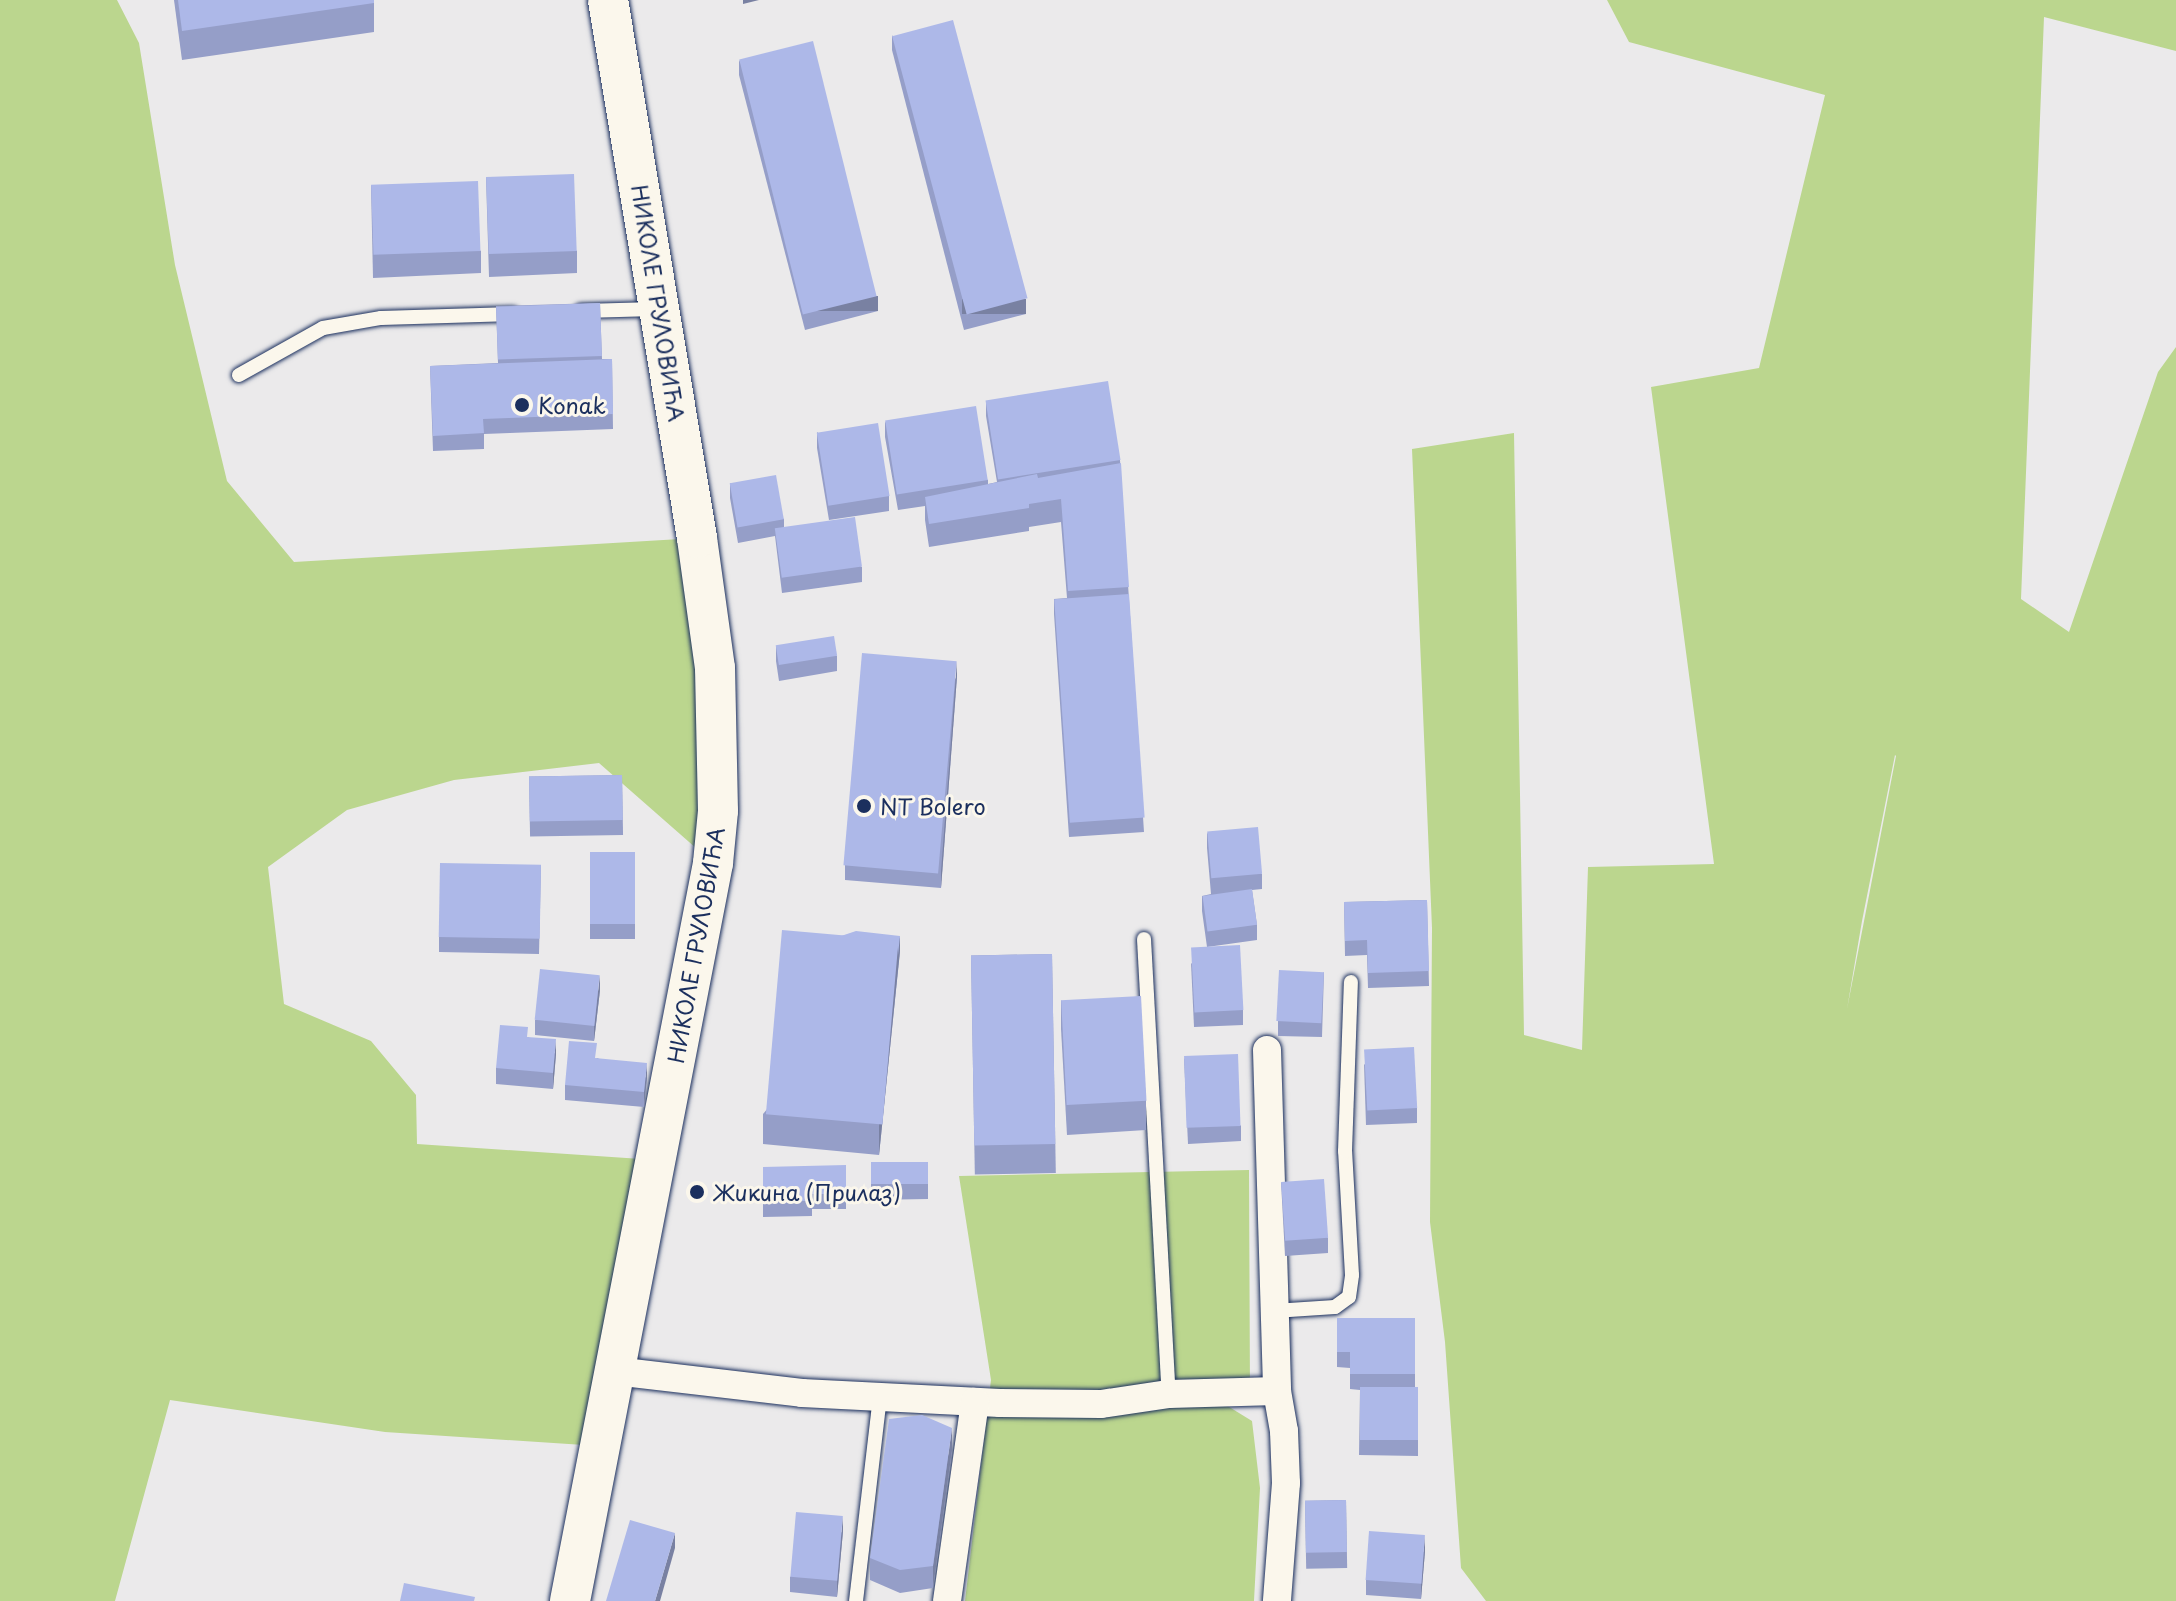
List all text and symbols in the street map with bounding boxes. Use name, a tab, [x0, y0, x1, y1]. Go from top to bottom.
street label: НИКОЛЕ ГРУЛОВИЋА	[627, 182, 691, 424]
place label: Konak	[538, 392, 606, 418]
marker: Konak	[513, 396, 531, 414]
place label: NT Bolero	[880, 793, 986, 819]
marker: NT Bolero	[855, 797, 873, 815]
street label: НИКОЛЕ ГРУЛОВИЋА	[661, 824, 729, 1066]
place label: Жикина (Прилаз)	[713, 1179, 903, 1205]
marker: Жикина (Прилаз)	[688, 1183, 706, 1201]

